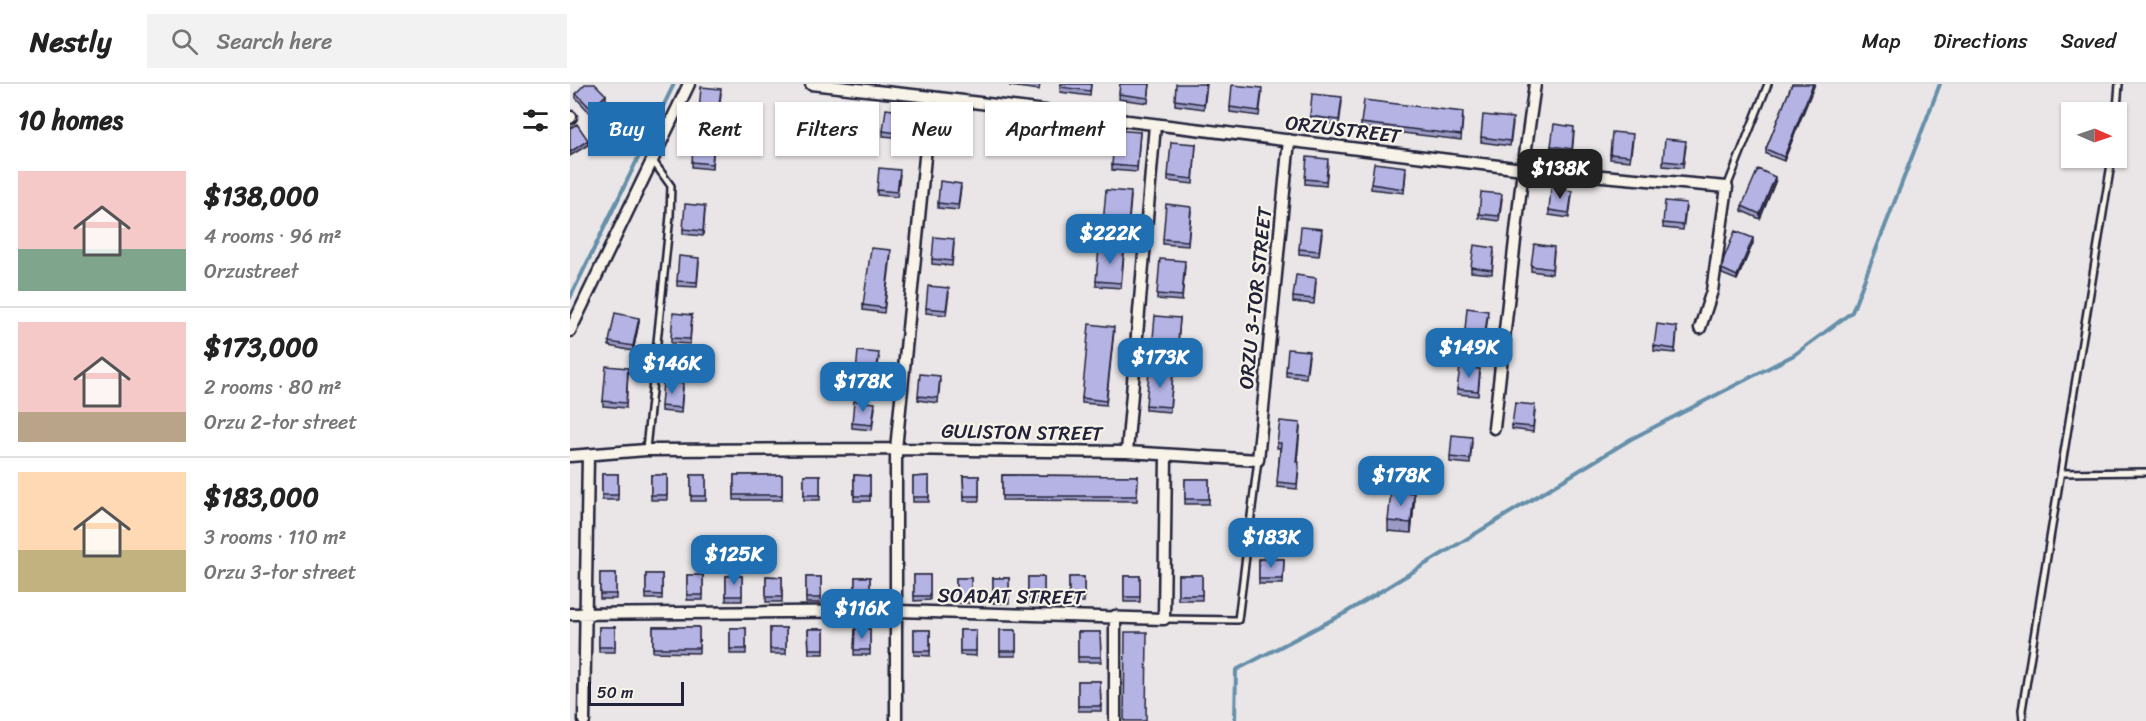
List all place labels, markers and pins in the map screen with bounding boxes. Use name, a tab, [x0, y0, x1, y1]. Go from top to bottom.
pin: $138K	[1518, 149, 1602, 200]
pin: $222K	[1068, 214, 1152, 265]
pin: $149K	[1427, 328, 1511, 379]
pin: $173K	[1118, 338, 1202, 389]
pin: $146K	[630, 344, 714, 395]
pin: $178K	[821, 362, 905, 413]
pin: $178K	[1359, 456, 1443, 507]
pin: $183K	[1229, 518, 1313, 569]
pin: $125K	[692, 535, 776, 586]
pin: $116K	[820, 589, 904, 640]

